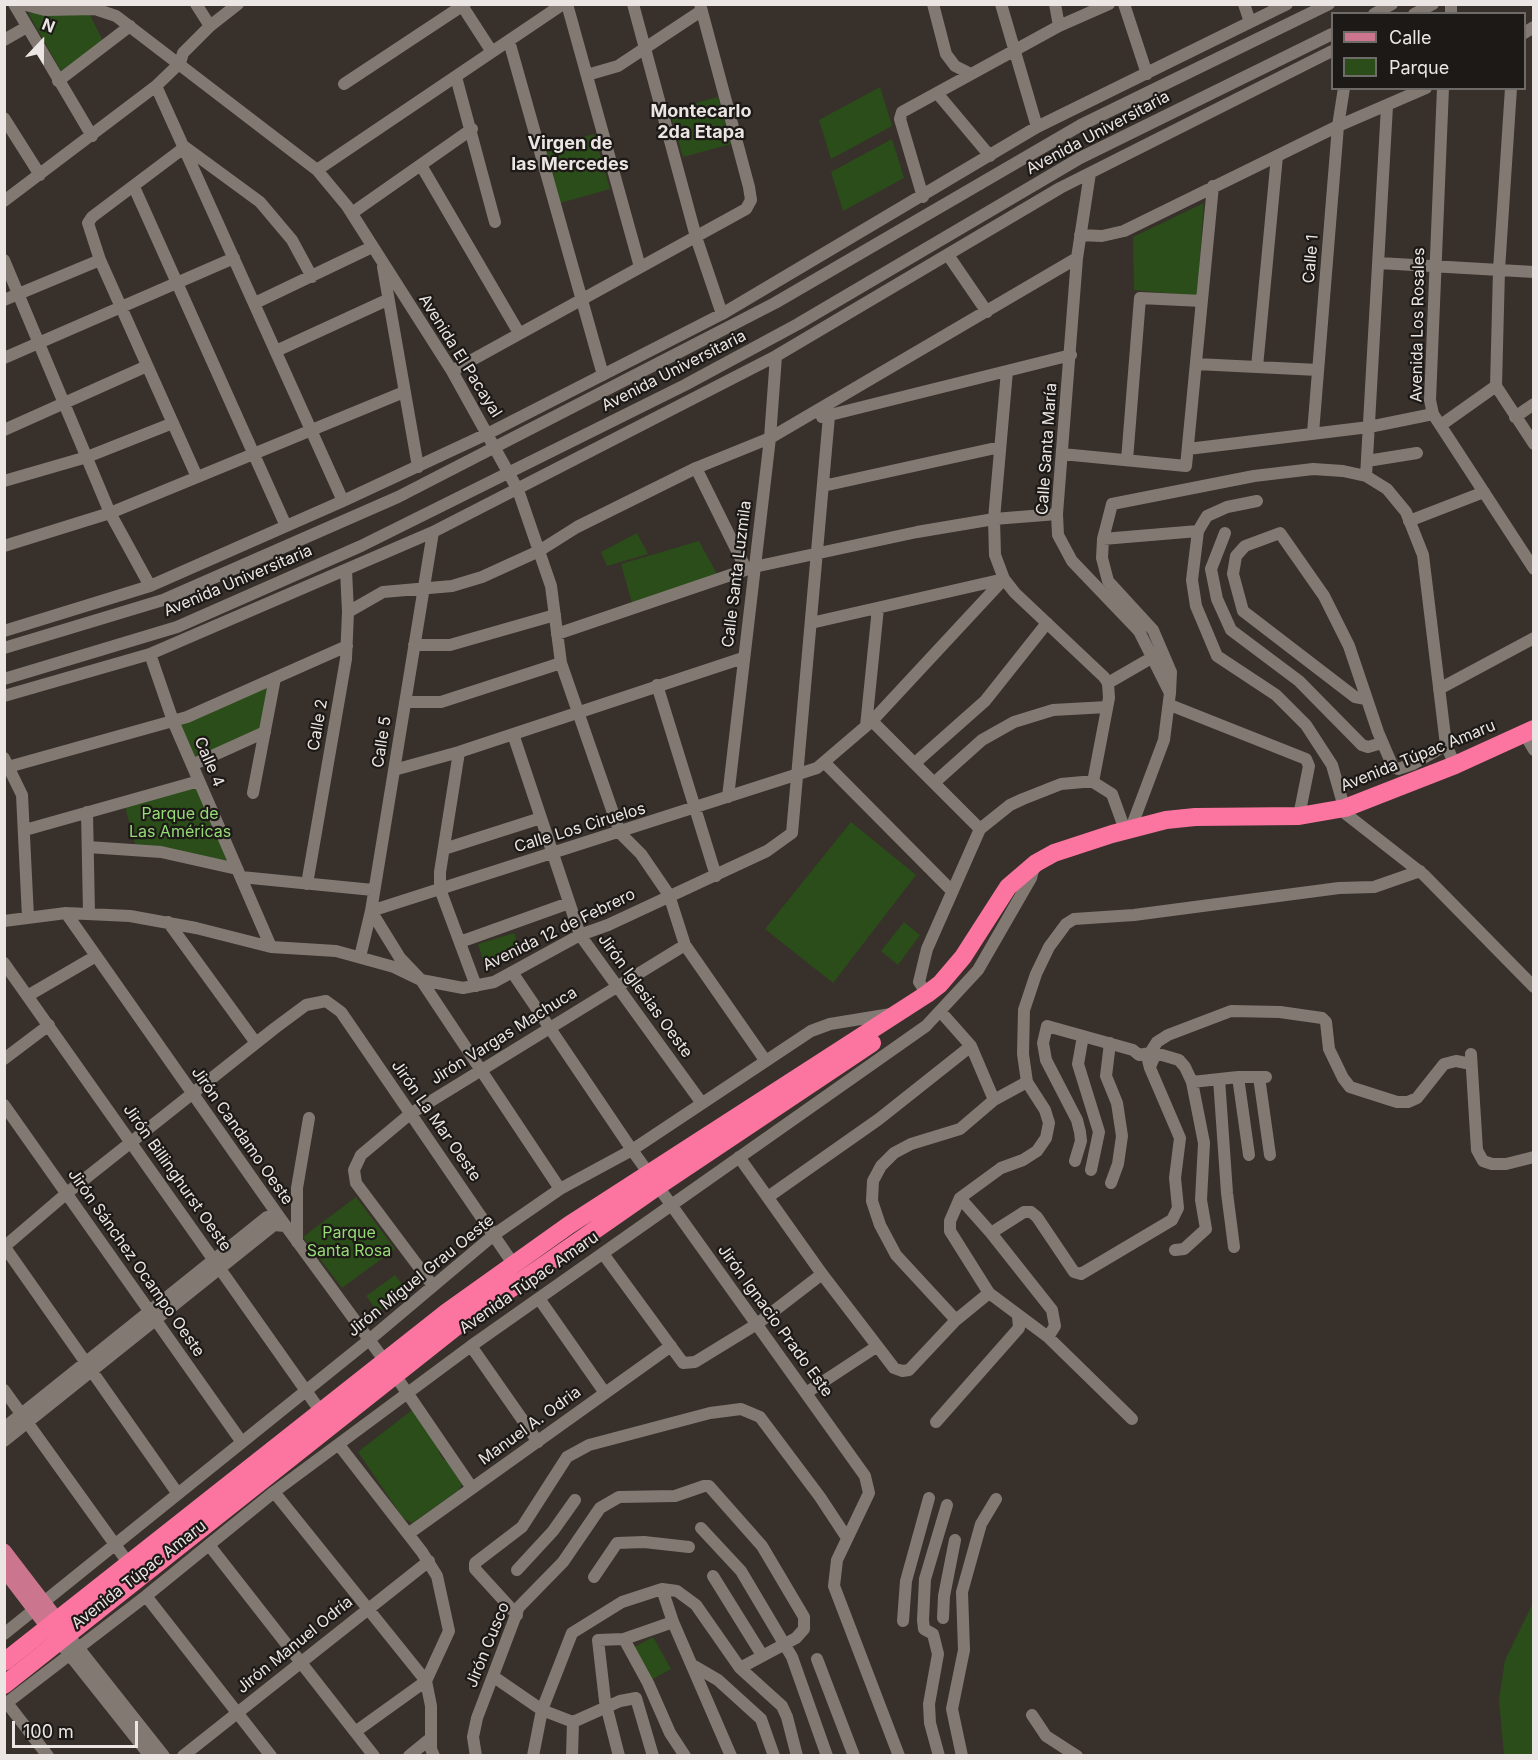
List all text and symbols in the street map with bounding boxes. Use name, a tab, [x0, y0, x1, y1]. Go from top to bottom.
north arrow	[12, 12, 72, 72]
legend	[1331, 12, 1526, 90]
text: N	[39, 14, 58, 37]
text: Calle	[1389, 27, 1431, 48]
text: Parque	[1389, 57, 1449, 78]
street label: Avenida Universitaria	[1023, 87, 1173, 179]
district label: Montecarlo 2da Etapa	[651, 101, 751, 144]
district label: Virgen de las Mercedes	[511, 133, 629, 176]
street label: Calle 1	[1299, 234, 1323, 284]
street label: Avenida Los Rosales	[1407, 247, 1429, 403]
street label: Avenida El Pacayal	[414, 291, 506, 421]
street label: Avenida Universitaria	[599, 326, 749, 416]
street label: Calle Santa María	[1033, 382, 1061, 516]
street label: Calle Santa Luzmila	[718, 499, 756, 649]
street label: Avenida Universitaria	[161, 541, 315, 621]
street label: Calle 2	[304, 698, 332, 752]
street label: Calle 5	[368, 715, 396, 769]
street label: Avenida Túpac Amaru	[1338, 716, 1498, 796]
street label: Calle 4	[190, 734, 228, 790]
street label: Calle Los Ciruelos	[512, 799, 648, 857]
park label: Parque de Las Américas	[129, 804, 231, 842]
street label: Avenida 12 de Febrero	[480, 885, 638, 975]
street label: Jirón Iglesias Oeste	[594, 930, 696, 1062]
street label: Jirón Vargas Machuca	[427, 983, 581, 1089]
street label: Jirón La Mar Oeste	[387, 1057, 485, 1185]
street label: Jirón Candamo Oeste	[187, 1063, 297, 1209]
street label: Jirón Billinghurst Oeste	[119, 1101, 235, 1255]
street label: Jirón Sánchez Ocampo Oeste	[64, 1165, 208, 1361]
street label: Jirón Miguel Grau Oeste	[344, 1211, 498, 1341]
park label: Parque Santa Rosa	[307, 1223, 391, 1261]
street label: Avenida Túpac Amaru	[456, 1228, 602, 1338]
street label: Jirón Ignacio Prado Este	[713, 1241, 837, 1401]
street label: Manuel A. Odria	[475, 1383, 585, 1469]
street label: Avenida Túpac Amaru	[68, 1517, 210, 1633]
street label: Jirón Manuel Odría	[233, 1592, 357, 1698]
street label: Jirón Cusco	[462, 1599, 514, 1691]
scale bar	[15, 1709, 141, 1747]
text: 100 m	[23, 1721, 74, 1742]

